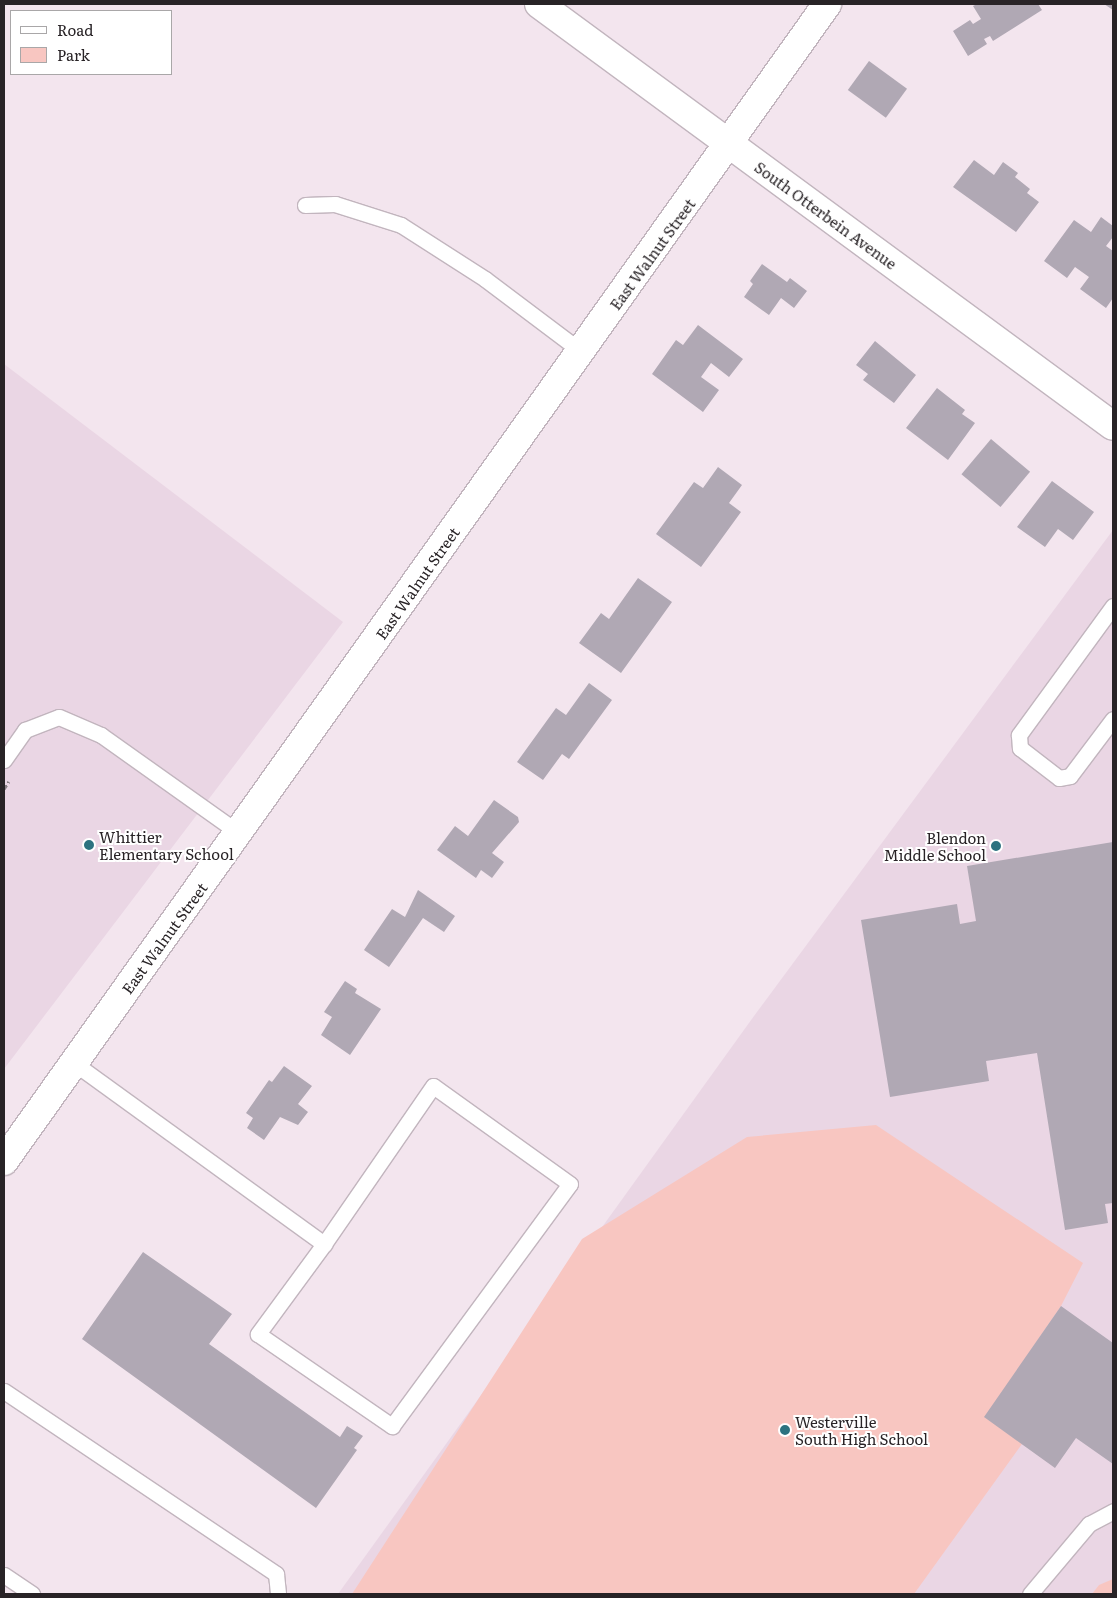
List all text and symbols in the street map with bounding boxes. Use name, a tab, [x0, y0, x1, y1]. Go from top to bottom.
legend	[10, 10, 172, 75]
text: Road	[57, 18, 93, 41]
text: Park	[57, 43, 90, 66]
street label: South Otterbein Avenue	[751, 157, 901, 273]
street label: East Walnut Street	[606, 195, 698, 313]
street label: East Walnut Street	[371, 523, 463, 643]
place label: Whittier Elementary School	[99, 827, 234, 862]
place label: Blendon Middle School	[884, 828, 986, 863]
marker: Whittier Elementary School	[83, 839, 95, 851]
marker: Blendon Middle School	[990, 840, 1002, 852]
street label: East Walnut Street	[118, 879, 210, 997]
place label: Westerville South High School	[795, 1412, 928, 1447]
marker: Westerville South High School	[779, 1424, 791, 1436]

